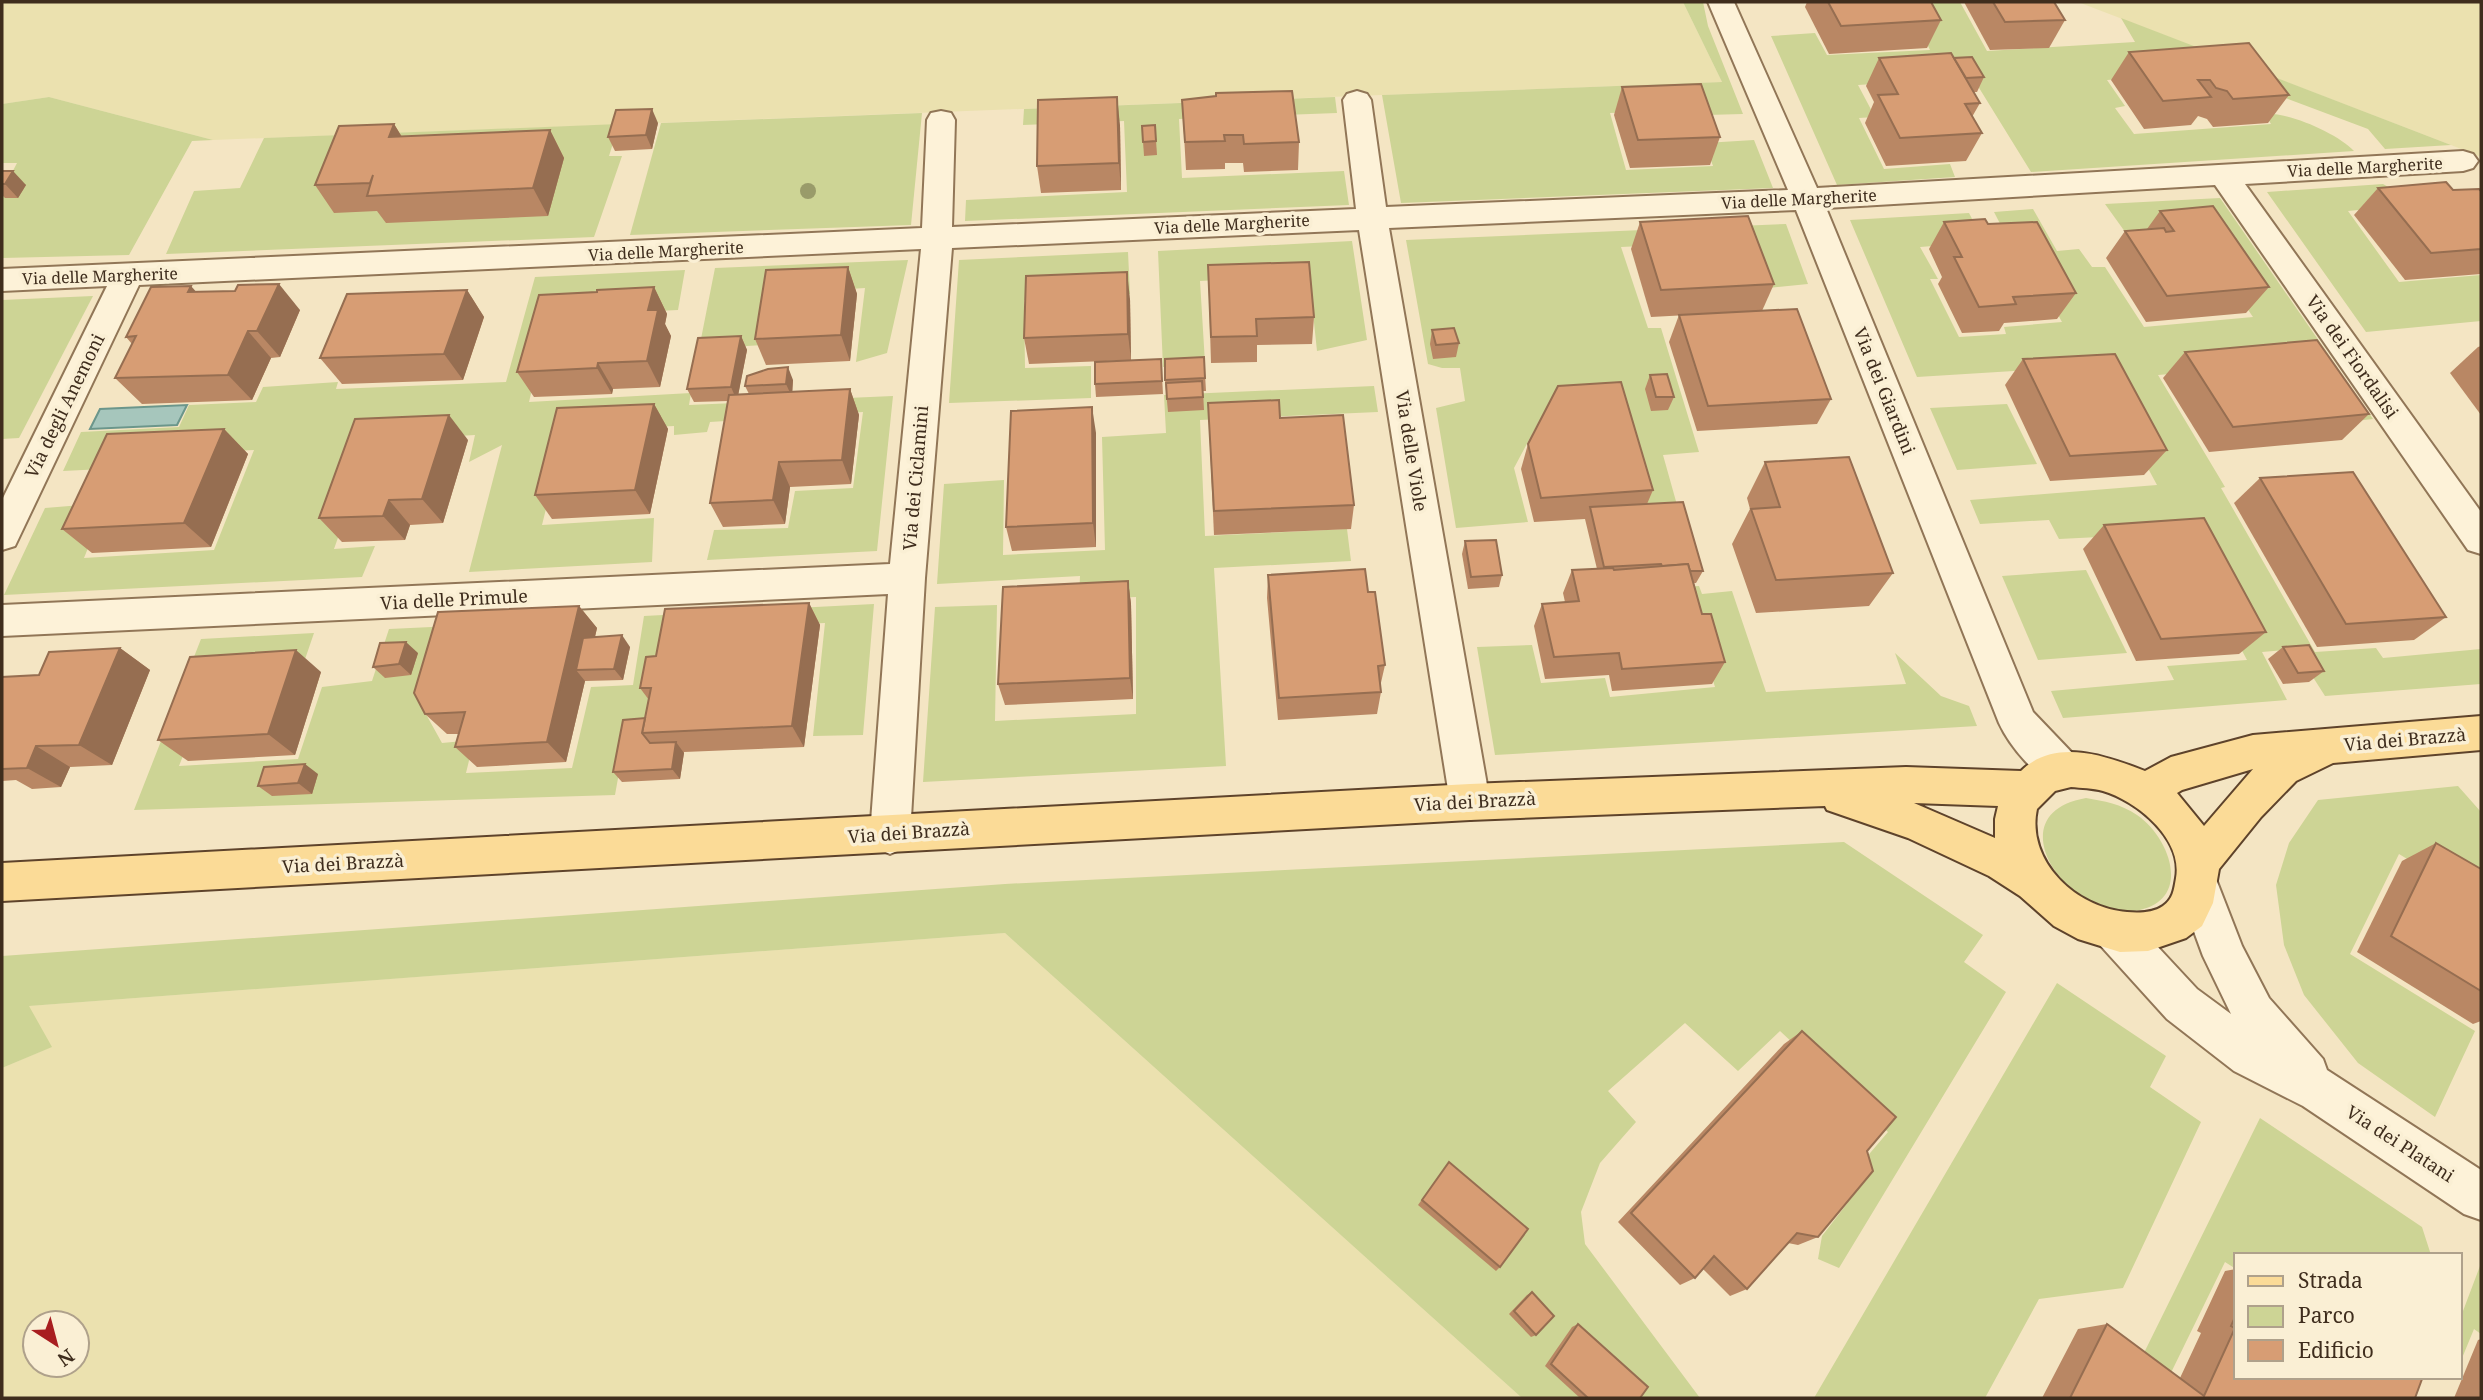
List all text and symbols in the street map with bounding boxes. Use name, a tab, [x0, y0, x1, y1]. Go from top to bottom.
street label: Via delle Margherite	[2287, 152, 2443, 182]
street label: Via delle Margherite	[1721, 184, 1877, 214]
street label: Via delle Margherite	[1154, 209, 1310, 239]
street label: Via delle Margherite	[588, 236, 744, 266]
street label: Via delle Margherite	[22, 262, 178, 290]
street label: Via dei Fiordalisi	[2301, 290, 2405, 423]
street label: Via dei Giardini	[1848, 323, 1921, 458]
street label: Via degli Anemoni	[19, 329, 110, 482]
street label: Via delle Viole	[1391, 389, 1433, 513]
street label: Via dei Ciclamini	[897, 404, 933, 551]
street label: Via delle Primule	[380, 583, 528, 615]
street label: Via dei Brazzà	[2343, 722, 2467, 756]
street label: Via dei Brazzà	[1413, 786, 1537, 816]
street label: Via dei Brazzà	[847, 816, 971, 848]
street label: Via dei Brazzà	[281, 848, 405, 878]
street label: Via dei Platani	[2342, 1099, 2459, 1187]
legend	[2234, 1253, 2462, 1379]
text: Strada	[2298, 1266, 2363, 1294]
text: Parco	[2298, 1301, 2355, 1329]
north arrow	[21, 1309, 91, 1379]
text: Edificio	[2298, 1336, 2374, 1364]
text: N	[52, 1343, 80, 1373]

